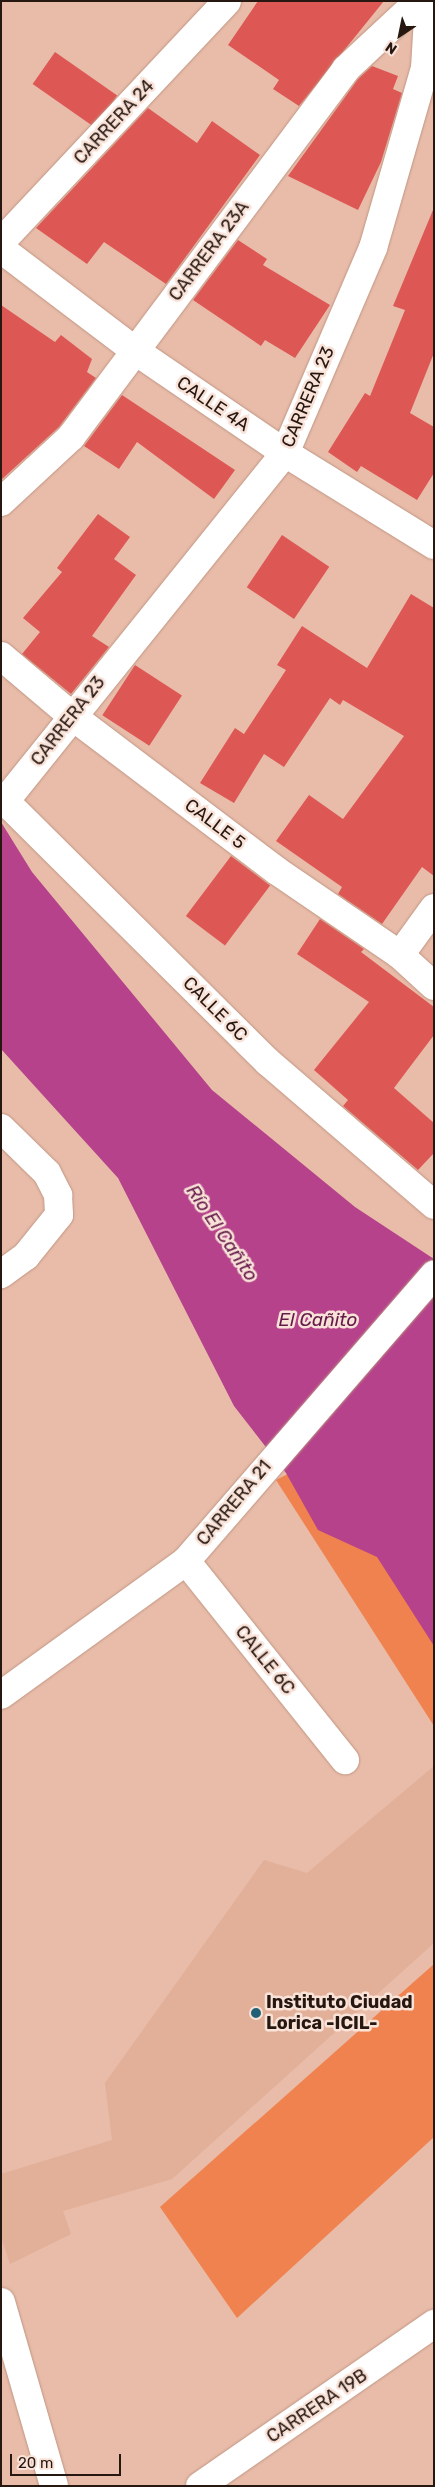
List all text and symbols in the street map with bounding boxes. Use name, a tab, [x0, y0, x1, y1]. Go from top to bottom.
north arrow	[375, 10, 425, 60]
text: N	[382, 38, 400, 58]
street label: CARRERA 24	[69, 75, 159, 169]
street label: CARRERA 23A	[164, 197, 254, 305]
street label: CARRERA 23	[277, 343, 339, 451]
street label: CALLE 4A	[173, 372, 253, 436]
street label: CARRERA 23	[26, 672, 110, 770]
street label: CALLE 5	[180, 794, 250, 854]
street label: CALLE 6C	[178, 972, 252, 1046]
water label: Río El Cañito	[181, 1180, 263, 1286]
water label: El Cañito	[279, 1309, 357, 1331]
street label: CARRERA 21	[192, 1456, 276, 1550]
street label: CALLE 6C	[231, 1621, 299, 1699]
place label: Instituto Ciudad Lorica -ICIL-	[266, 1992, 413, 2035]
marker: Instituto Ciudad Lorica -ICIL-	[250, 2007, 262, 2019]
street label: CARRERA 19B	[262, 2364, 372, 2448]
scale bar	[12, 2444, 124, 2476]
text: 20 m	[18, 2454, 53, 2472]

